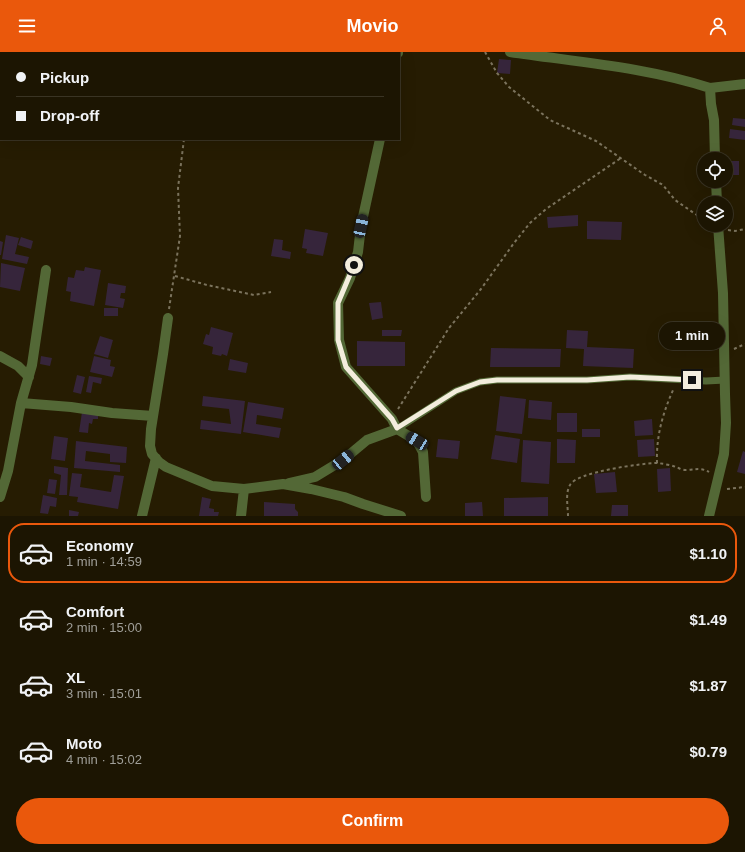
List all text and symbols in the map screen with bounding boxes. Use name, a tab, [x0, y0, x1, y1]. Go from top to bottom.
icon: menu	[16, 15, 38, 37]
icon: person	[707, 15, 729, 37]
text: Movio	[347, 16, 399, 36]
text: Pickup	[40, 69, 89, 86]
text: Drop-off	[40, 107, 99, 124]
map controls	[697, 152, 733, 232]
button: locate	[697, 152, 733, 188]
button: layers	[697, 196, 733, 232]
car	[353, 213, 369, 239]
route start	[345, 256, 363, 274]
callout: 1 min	[659, 322, 725, 350]
text: 1 min	[675, 328, 709, 343]
route end	[683, 371, 701, 389]
car	[404, 430, 430, 452]
car	[330, 448, 356, 472]
icon: car	[18, 535, 54, 571]
text: Economy	[66, 537, 134, 554]
text: $1.10	[689, 545, 727, 562]
text: 1 min · 14:59	[66, 554, 142, 569]
icon: car	[18, 601, 54, 637]
text: Comfort	[66, 603, 124, 620]
text: $1.49	[689, 611, 727, 628]
text: 2 min · 15:00	[66, 620, 142, 635]
icon: car	[18, 667, 54, 703]
text: XL	[66, 669, 85, 686]
text: $1.87	[689, 677, 727, 694]
text: 3 min · 15:01	[66, 686, 142, 701]
icon: car	[18, 733, 54, 769]
text: Moto	[66, 735, 102, 752]
text: $0.79	[689, 743, 727, 760]
text: 4 min · 15:02	[66, 752, 142, 767]
button: Confirm	[16, 798, 729, 844]

